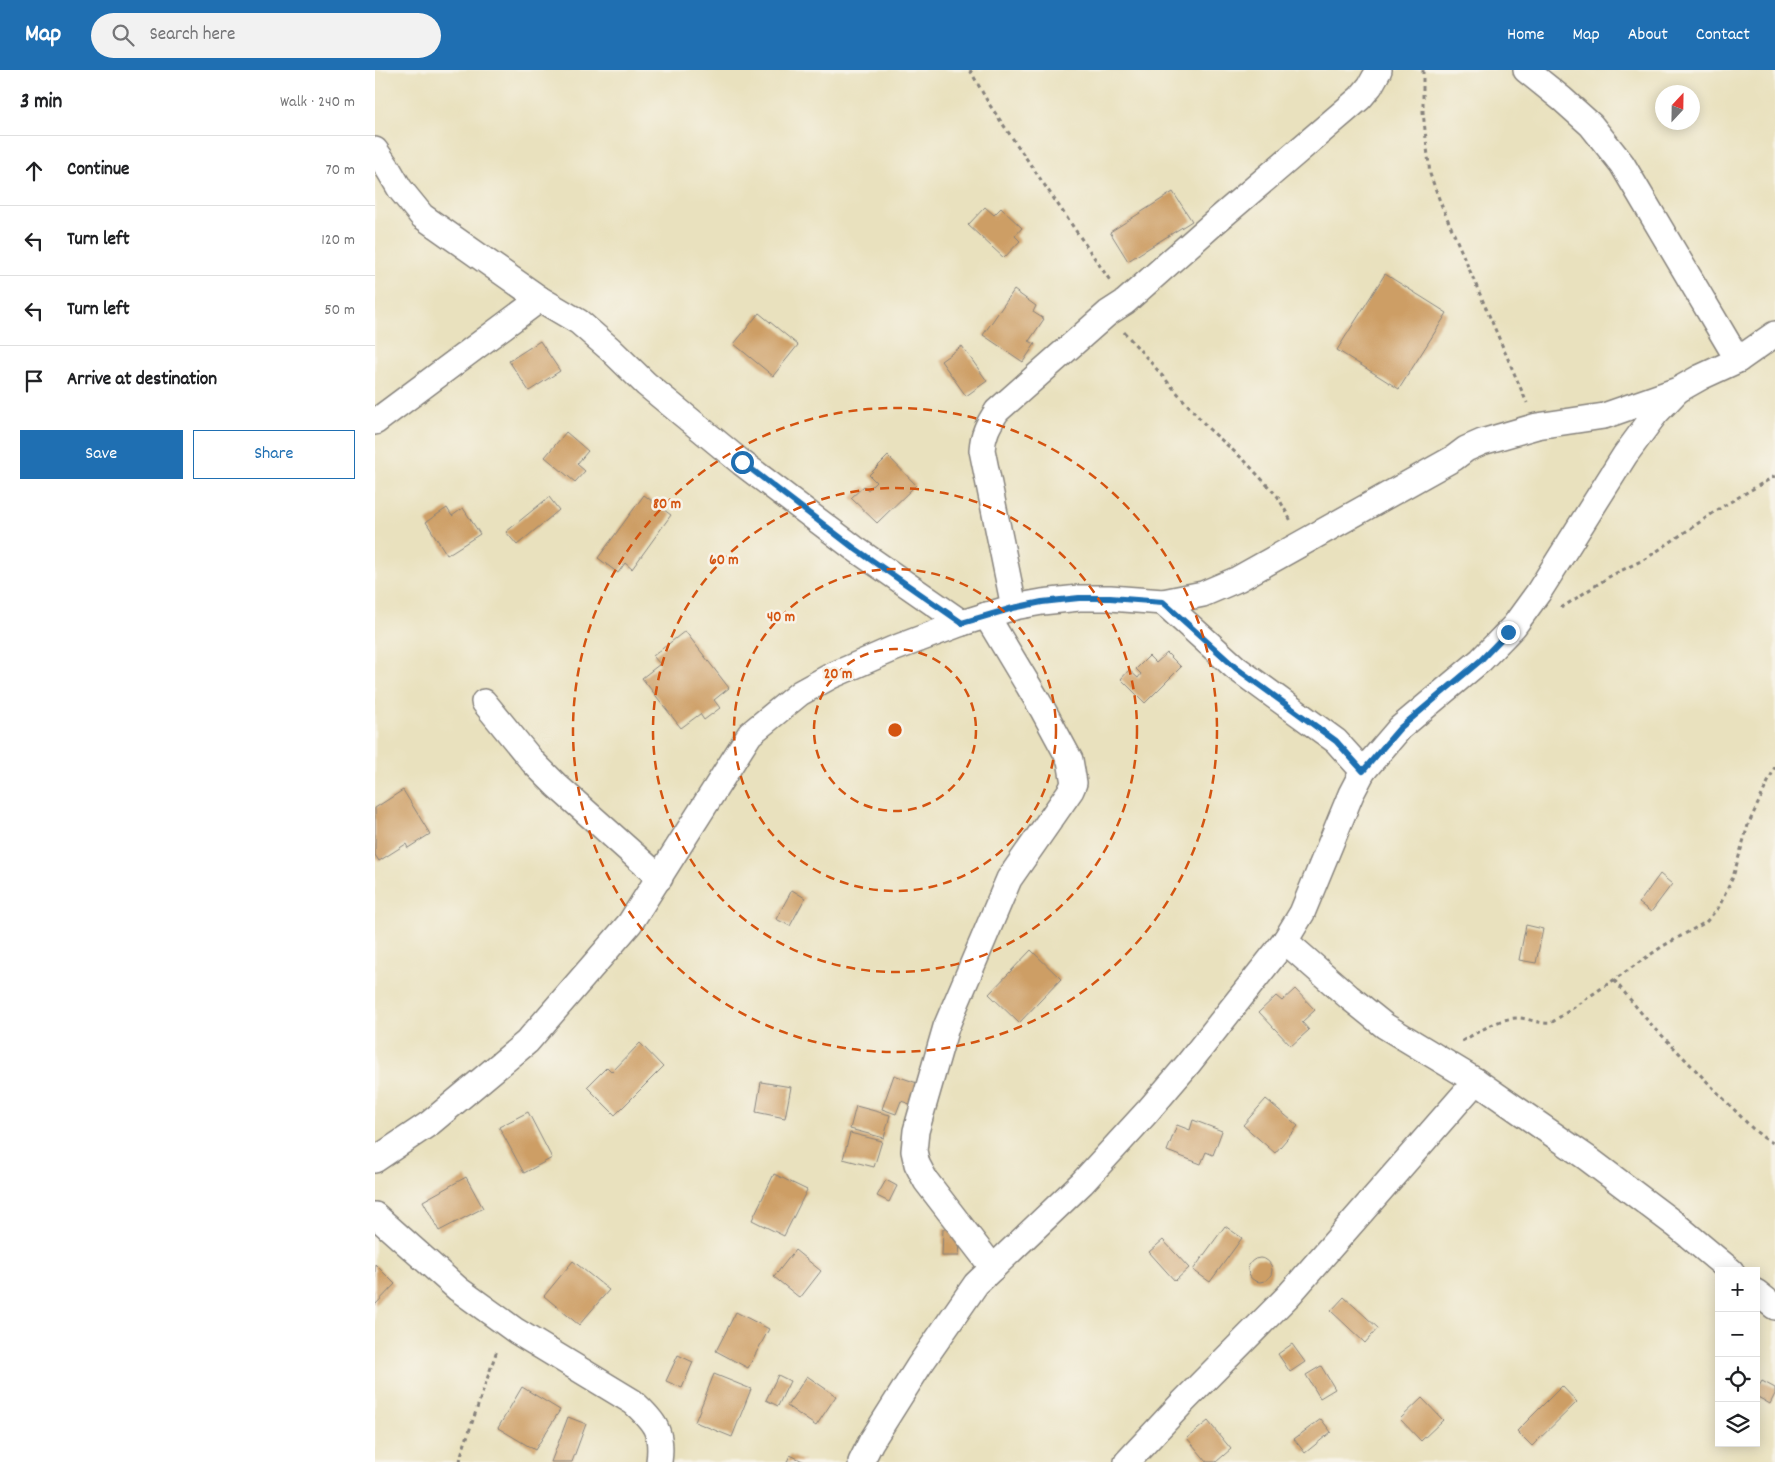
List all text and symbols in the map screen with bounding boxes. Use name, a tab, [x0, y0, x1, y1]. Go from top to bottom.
search box	[91, 13, 441, 58]
text: Map	[25, 18, 61, 52]
icon: search	[109, 21, 137, 49]
text: Search here	[149, 22, 235, 49]
text: Home	[1507, 23, 1544, 48]
text: Map	[1572, 23, 1600, 48]
text: About	[1628, 23, 1668, 48]
text: Contact	[1696, 23, 1750, 48]
north arrow	[1655, 85, 1700, 130]
text: 3 min	[20, 88, 62, 118]
text: Walk · 240 m	[280, 91, 355, 114]
icon: ahead	[20, 157, 48, 185]
text: Continue	[67, 157, 129, 184]
text: 70 m	[325, 159, 355, 182]
icon: left	[20, 227, 48, 255]
text: Turn left	[67, 227, 130, 254]
text: 120 m	[321, 229, 355, 252]
icon: left	[20, 297, 48, 325]
text: Turn left	[67, 297, 130, 324]
text: 50 m	[324, 299, 355, 322]
icon: arrive	[20, 367, 48, 395]
text: Arrive at destination	[67, 367, 217, 394]
button: Save	[20, 430, 183, 479]
button: Share	[193, 430, 355, 479]
route start	[731, 451, 754, 474]
text: 80 m	[653, 494, 681, 516]
text: 60 m	[709, 550, 739, 572]
text: 40 m	[767, 607, 795, 629]
route end	[1497, 621, 1520, 644]
text: 20 m	[824, 664, 852, 686]
centre of rings	[886, 721, 904, 739]
map controls	[1715, 1267, 1760, 1447]
button: +	[1715, 1267, 1760, 1312]
button: −	[1715, 1312, 1760, 1357]
button: locate	[1715, 1357, 1760, 1402]
button: layers	[1715, 1402, 1760, 1447]

